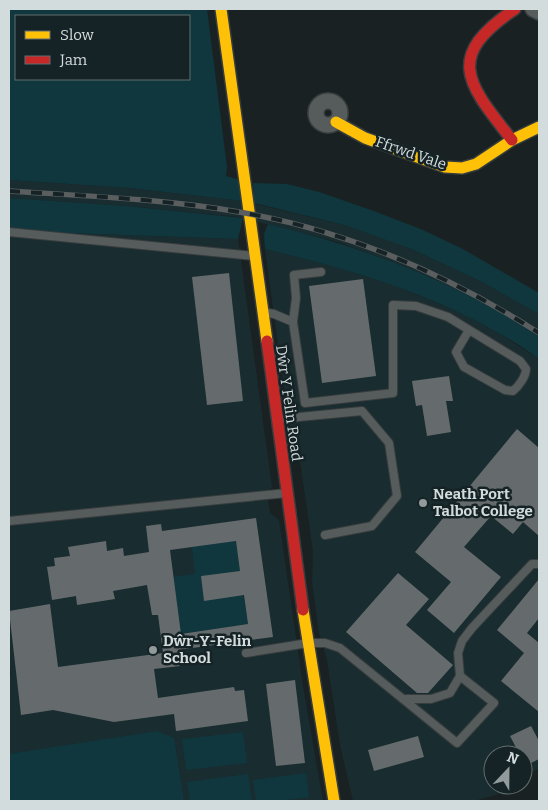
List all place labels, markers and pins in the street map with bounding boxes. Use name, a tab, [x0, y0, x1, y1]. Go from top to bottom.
place label: Neath Port Talbot College	[433, 485, 533, 520]
marker: Neath Port Talbot College	[417, 497, 429, 509]
place label: Dŵr-Y-Felin School	[163, 632, 252, 667]
marker: Dŵr-Y-Felin School	[147, 644, 159, 656]

